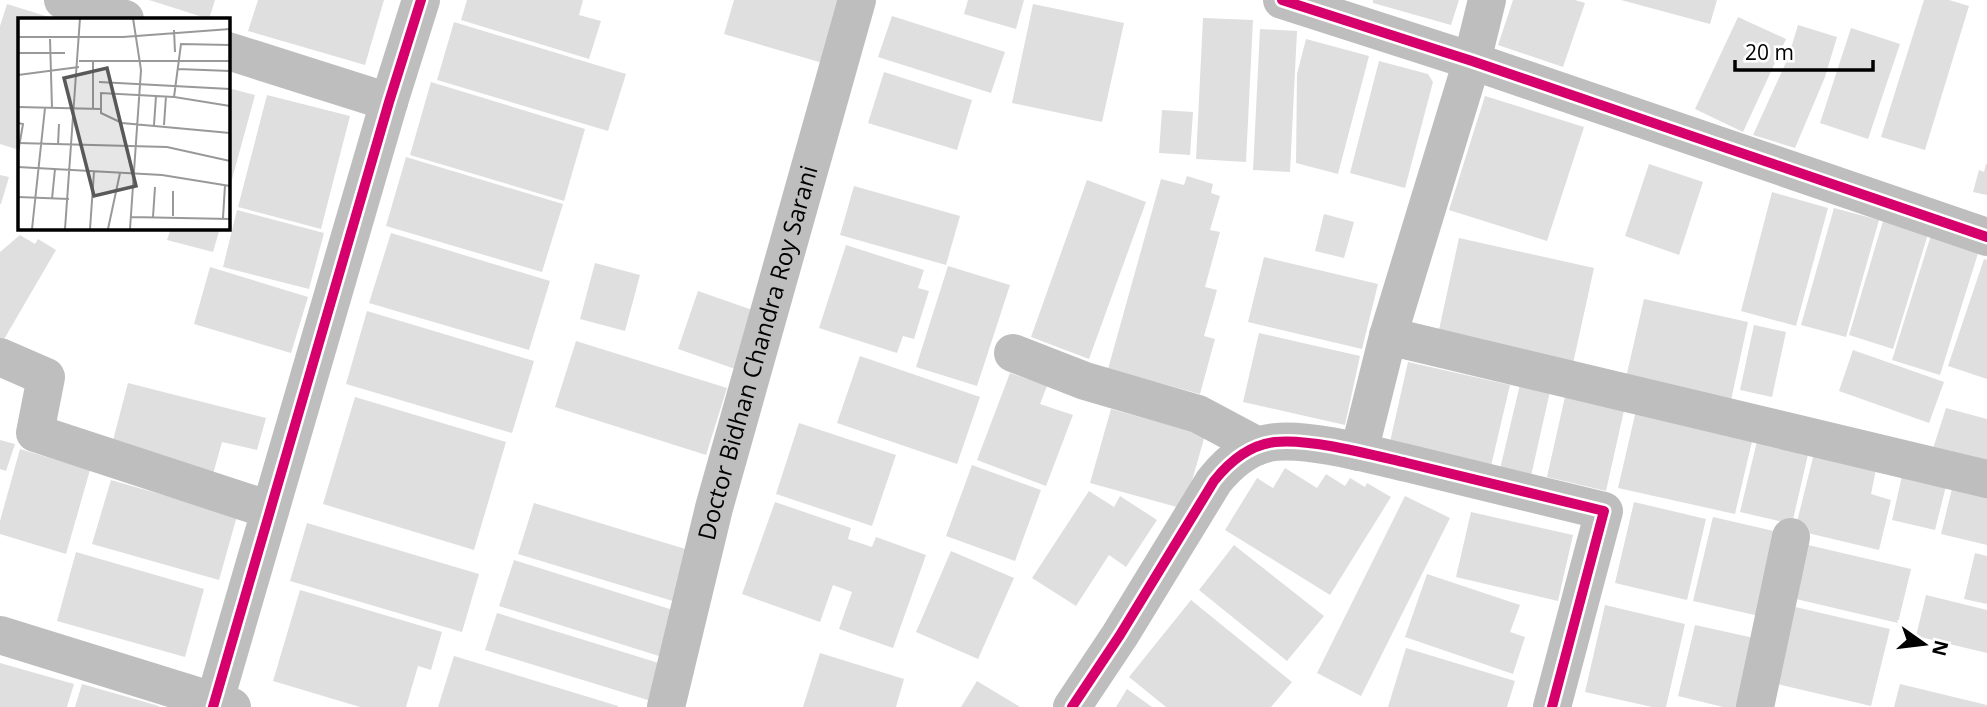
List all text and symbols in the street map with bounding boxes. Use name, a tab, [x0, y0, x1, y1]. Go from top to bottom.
inset map	[18, 18, 229, 229]
scale bar	[1735, 28, 1873, 72]
text: 20 m	[1745, 38, 1794, 66]
street label: Doctor Bidhan Chandra Roy Sarani	[689, 161, 825, 543]
north arrow	[1889, 609, 1959, 679]
text: N	[1926, 637, 1955, 659]

